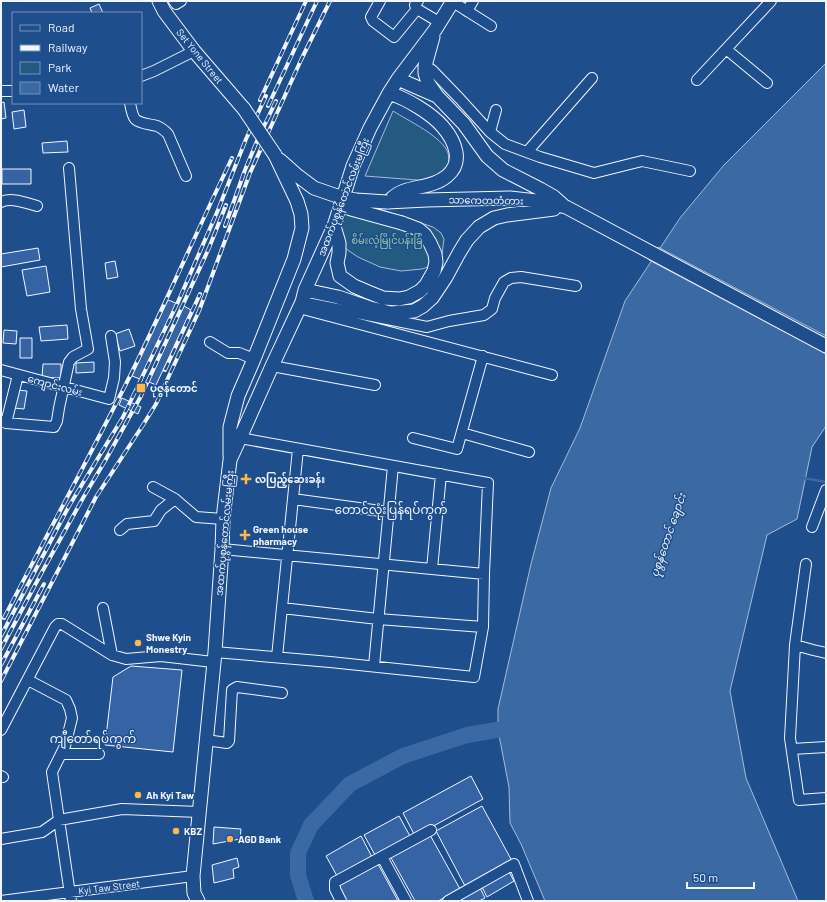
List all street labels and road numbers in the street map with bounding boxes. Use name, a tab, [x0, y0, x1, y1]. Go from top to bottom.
street label: Set Yone Street	[174, 26, 226, 86]
street label: အထက်ပုစွန်တောင်လမ်းမကြီး	[314, 136, 374, 259]
street label: သာကေတတံတား	[448, 193, 524, 207]
street label: ကျောင်းလမ်း	[26, 371, 84, 401]
street label: အထက်ပုစွန်တောင်လမ်းမကြီး	[212, 470, 238, 597]
street label: Kyi Taw Street	[77, 877, 141, 897]

